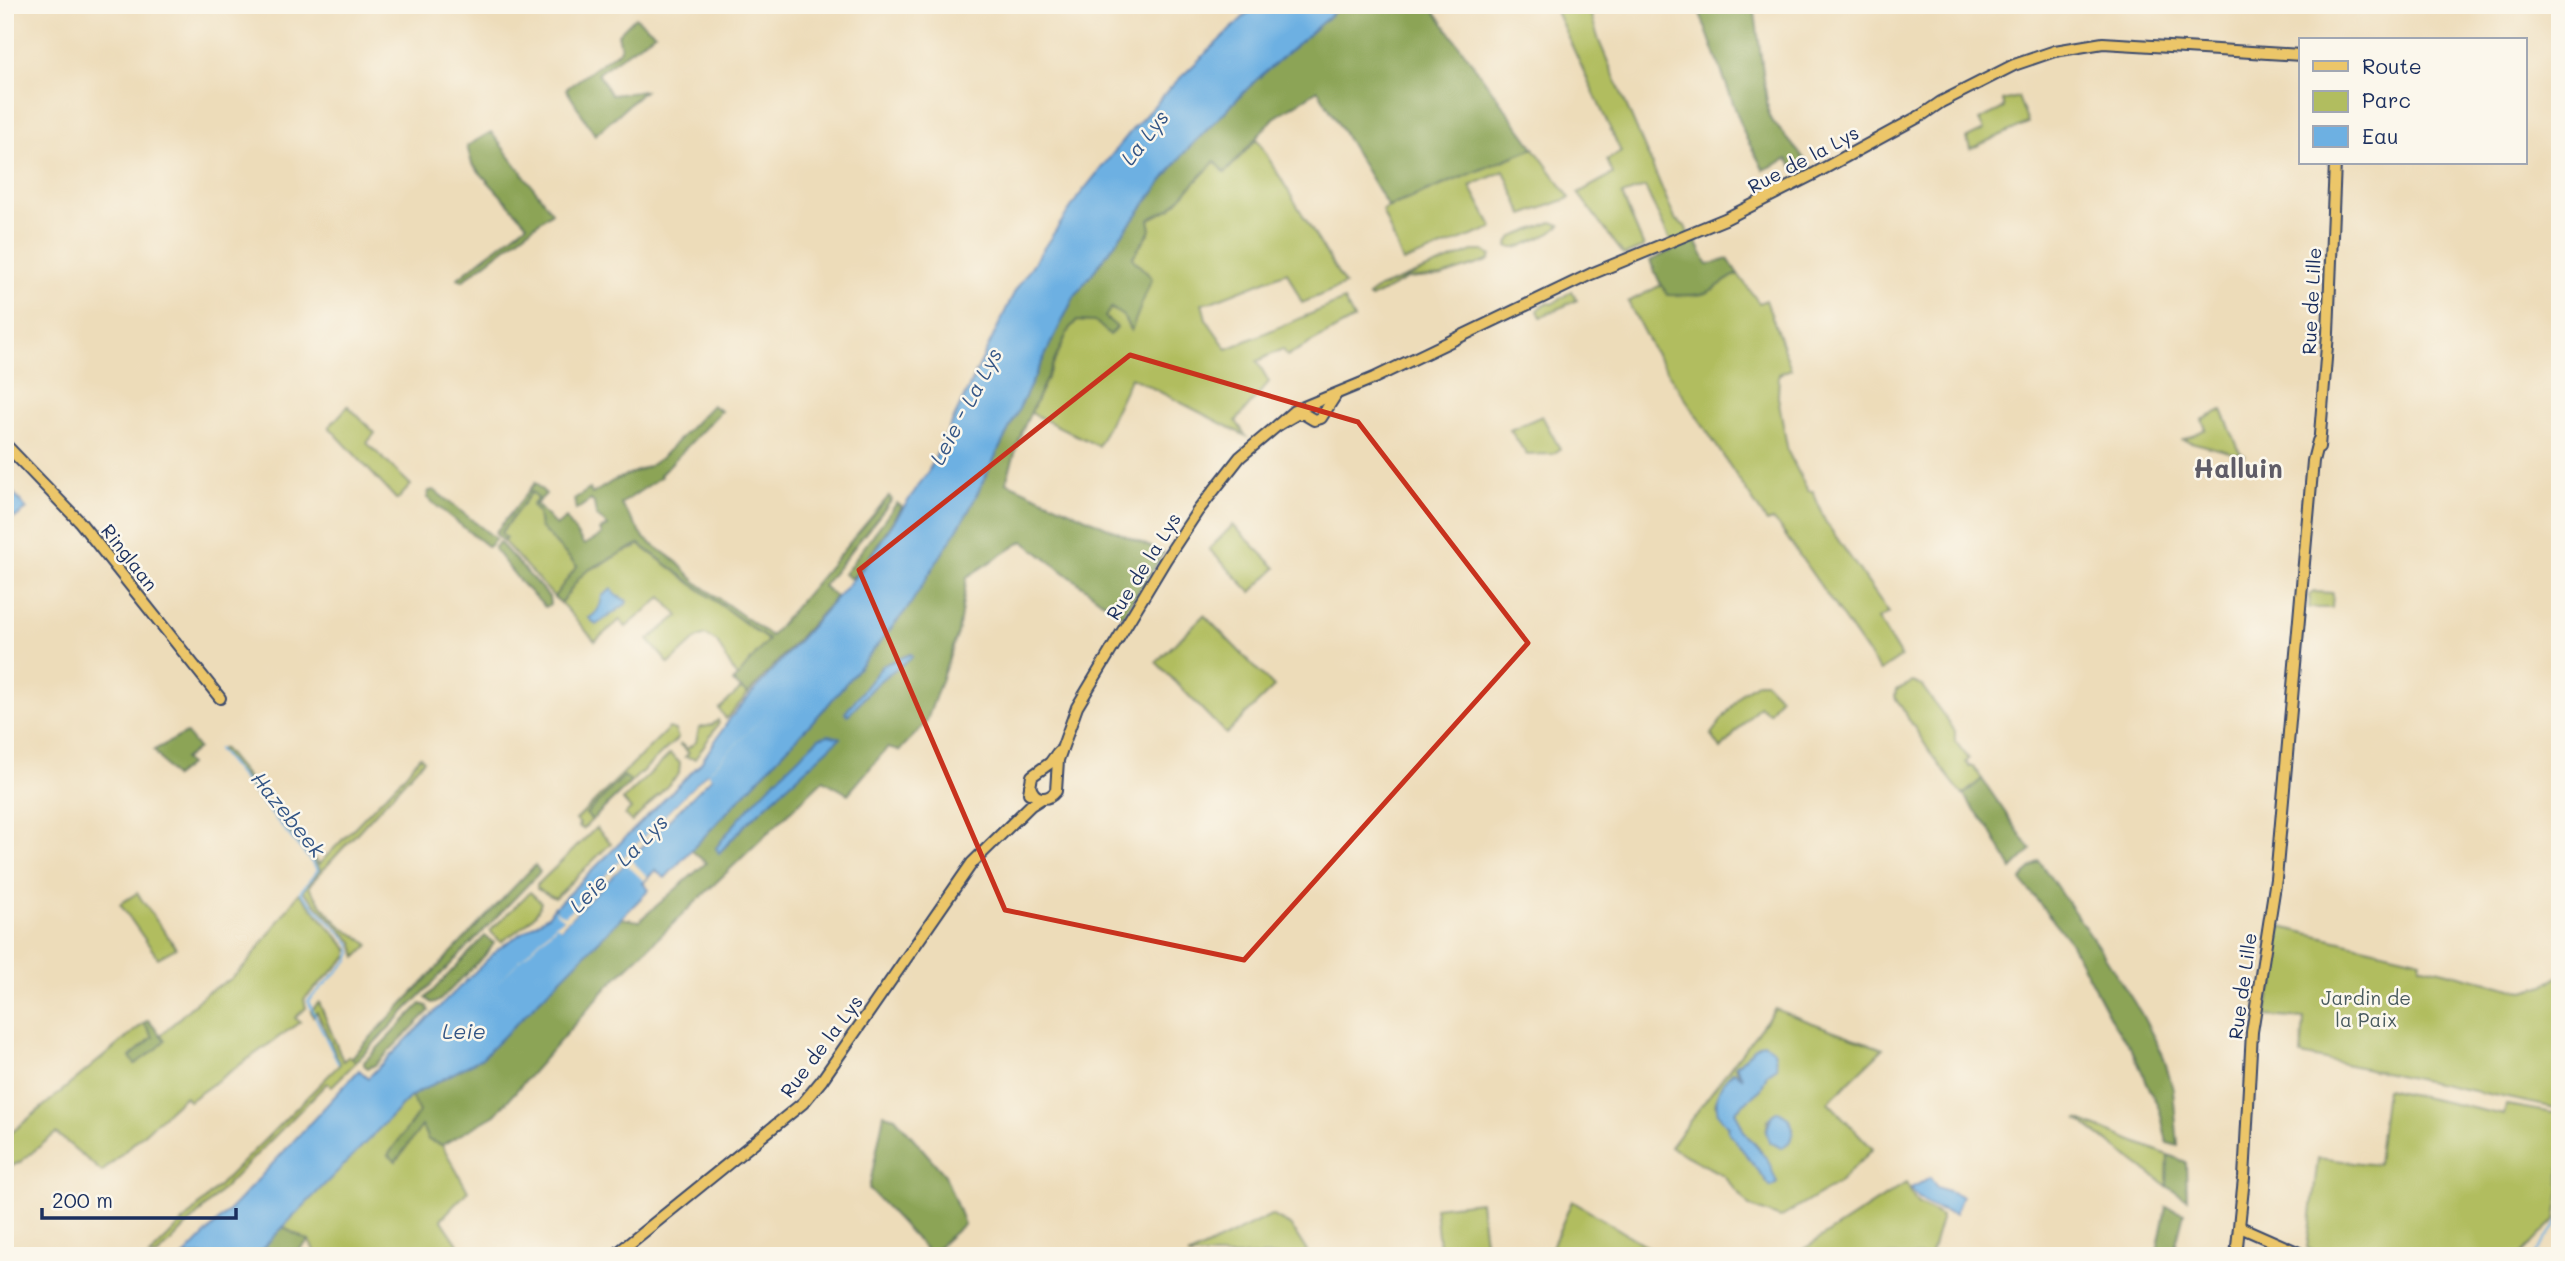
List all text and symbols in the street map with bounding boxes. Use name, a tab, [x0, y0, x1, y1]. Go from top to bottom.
legend	[2299, 38, 2526, 164]
text: Route	[2362, 52, 2422, 79]
text: Parc	[2362, 86, 2411, 113]
water label: La Lys	[1114, 104, 1174, 170]
street label: Rue de la Lys	[1743, 119, 1863, 199]
text: Eau	[2362, 122, 2399, 149]
street label: Rue de Lille	[2296, 247, 2326, 355]
water label: Leie - La Lys	[923, 343, 1007, 469]
district label: Halluin	[2193, 451, 2283, 485]
street label: Rue de la Lys	[1100, 508, 1186, 624]
street label: Ringlaan	[96, 518, 164, 596]
water label: Hazebeek	[246, 765, 333, 863]
water label: Leie - La Lys	[563, 808, 673, 918]
street label: Rue de Lille	[2222, 931, 2262, 1041]
park label: Jardin de la Paix	[2321, 985, 2411, 1032]
street label: Rue de la Lys	[774, 990, 868, 1102]
water label: Leie	[442, 1017, 486, 1044]
scale bar	[42, 1177, 236, 1221]
text: 200 m	[52, 1186, 113, 1213]

